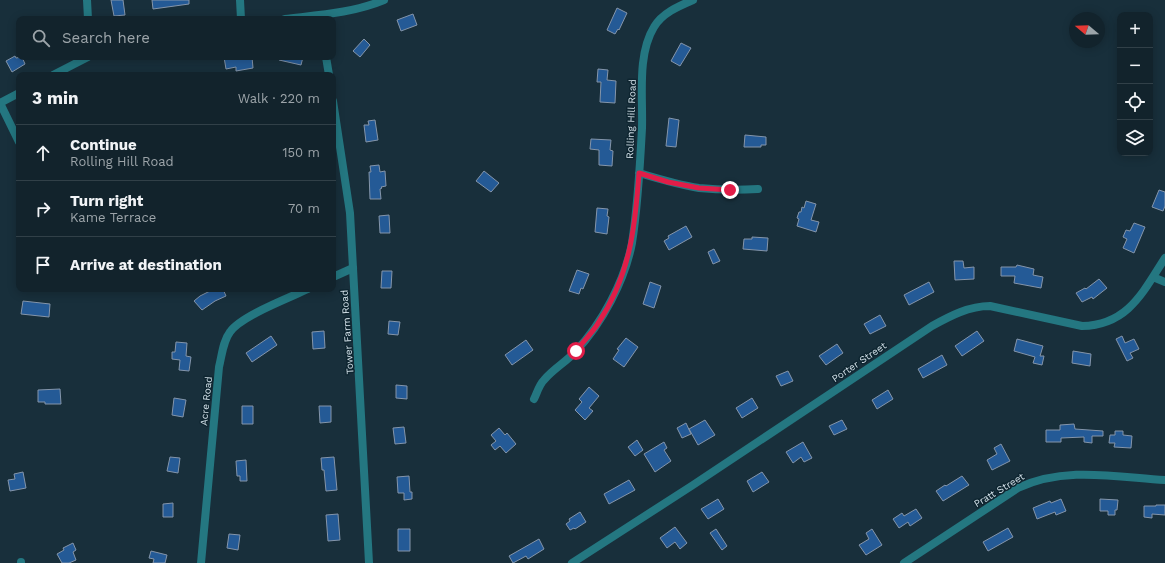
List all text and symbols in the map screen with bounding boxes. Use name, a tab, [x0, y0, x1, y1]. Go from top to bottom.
north arrow	[1069, 12, 1105, 48]
map controls	[1117, 12, 1153, 156]
button: +	[1117, 12, 1153, 48]
search box	[16, 16, 336, 60]
icon: search	[30, 27, 52, 49]
text: Search here	[62, 29, 150, 47]
button: −	[1117, 48, 1153, 84]
street label: Rolling Hill Road	[624, 79, 638, 159]
button: locate	[1117, 84, 1153, 120]
text: 3 min	[32, 88, 78, 108]
text: Walk · 220 m	[238, 91, 320, 106]
button: layers	[1117, 120, 1153, 156]
text: Continue	[70, 136, 137, 154]
icon: ahead	[32, 142, 54, 164]
text: 150 m	[282, 145, 320, 160]
text: Rolling Hill Road	[70, 154, 174, 169]
route end	[721, 181, 739, 199]
text: Turn right	[70, 192, 143, 210]
icon: right	[32, 198, 54, 220]
text: 70 m	[288, 201, 320, 216]
text: Kame Terrace	[70, 210, 156, 225]
icon: arrive	[32, 254, 54, 276]
text: Arrive at destination	[70, 256, 222, 274]
street label: Tower Farm Road	[339, 289, 355, 375]
street label: Porter Street	[830, 339, 889, 384]
route start	[567, 342, 585, 360]
street label: Acre Road	[198, 376, 214, 426]
street label: Pratt Street	[972, 470, 1027, 509]

